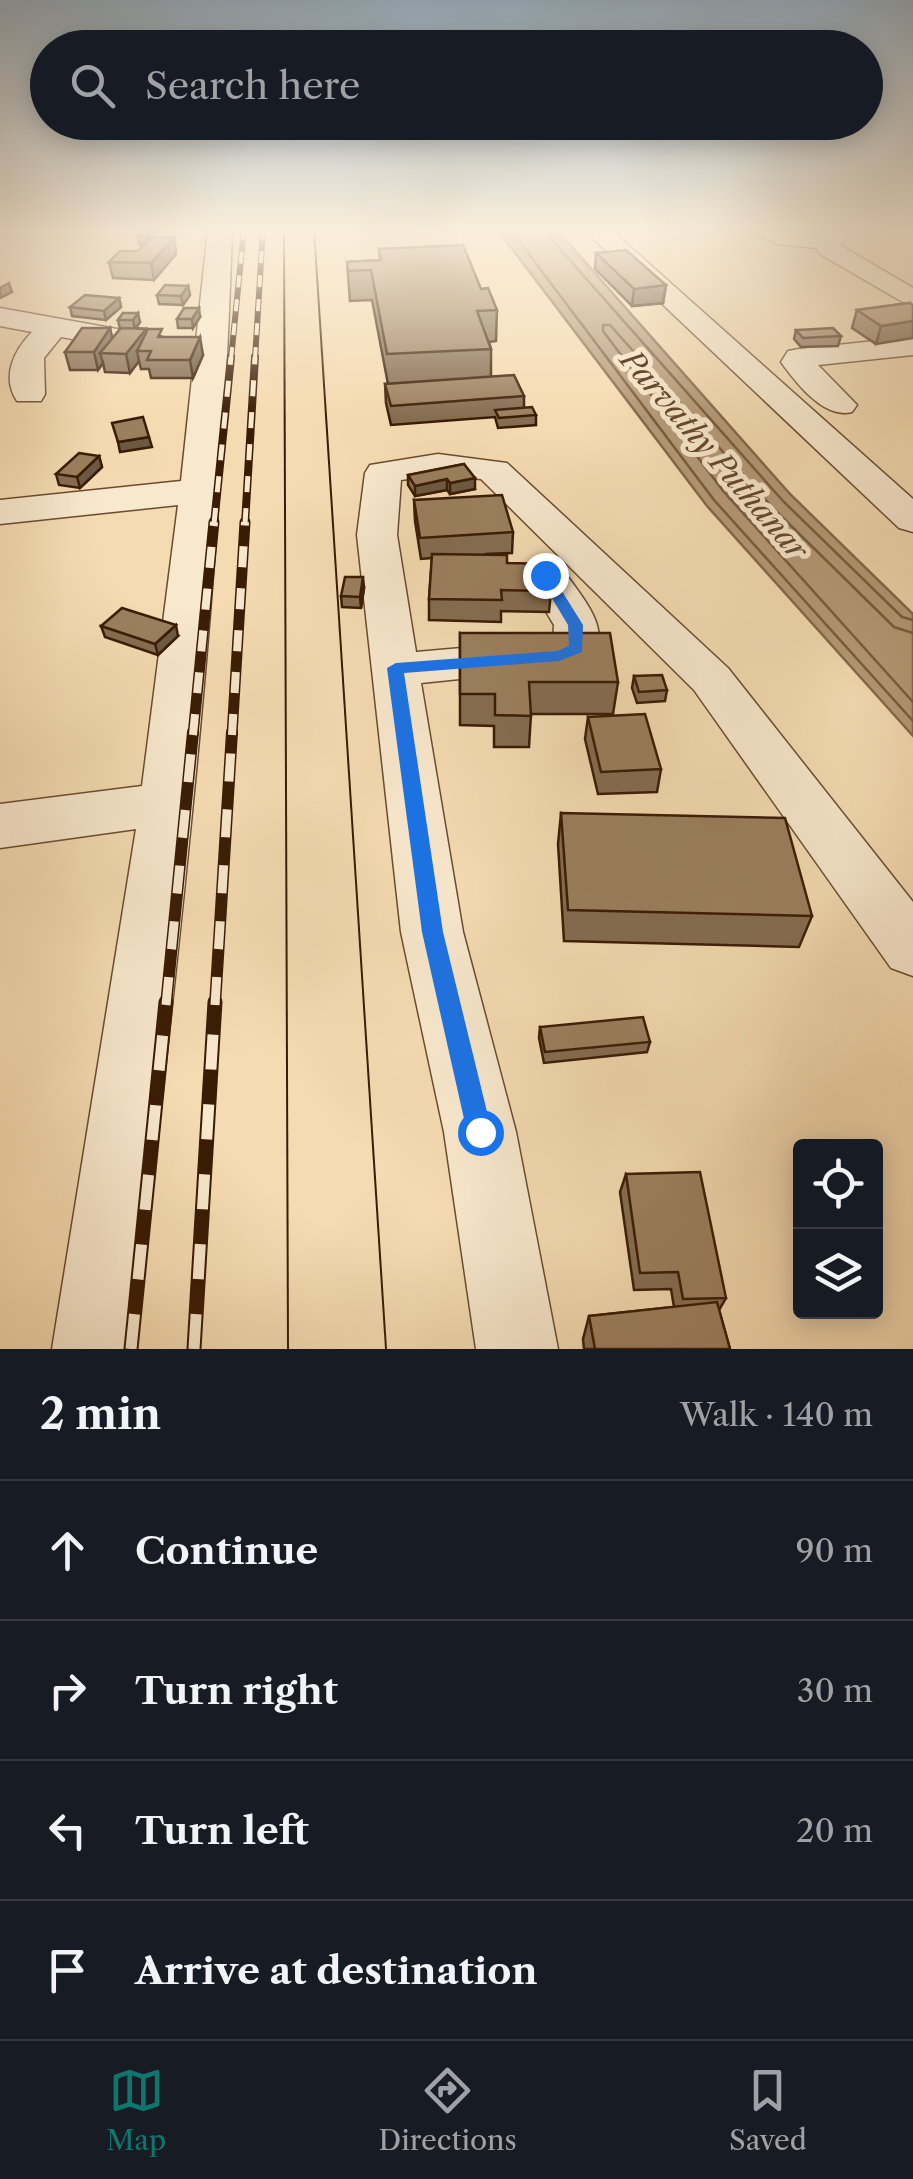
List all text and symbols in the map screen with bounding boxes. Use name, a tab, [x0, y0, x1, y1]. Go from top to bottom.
search box	[30, 30, 883, 140]
icon: search	[65, 58, 120, 113]
text: Search here	[145, 62, 360, 109]
water label: Parvathy Puthanar	[612, 341, 817, 569]
route end	[523, 553, 569, 599]
route start	[458, 1110, 504, 1156]
map controls	[793, 1139, 883, 1319]
button: locate	[793, 1139, 883, 1229]
button: layers	[793, 1229, 883, 1319]
text: 2 min	[40, 1388, 161, 1440]
text: Walk · 140 m	[680, 1395, 873, 1434]
icon: ahead	[40, 1523, 95, 1578]
text: Continue	[135, 1527, 318, 1574]
text: 90 m	[796, 1531, 873, 1570]
icon: right	[40, 1663, 95, 1718]
text: Turn right	[135, 1667, 338, 1714]
text: 30 m	[797, 1671, 873, 1710]
icon: left	[40, 1803, 95, 1858]
text: Turn left	[135, 1807, 309, 1854]
text: 20 m	[796, 1811, 873, 1850]
icon: arrive	[40, 1943, 95, 1998]
text: Arrive at destination	[135, 1947, 538, 1994]
tab: Map	[106, 2063, 166, 2157]
tab: Directions	[378, 2063, 517, 2157]
tab: Saved	[729, 2063, 807, 2157]

